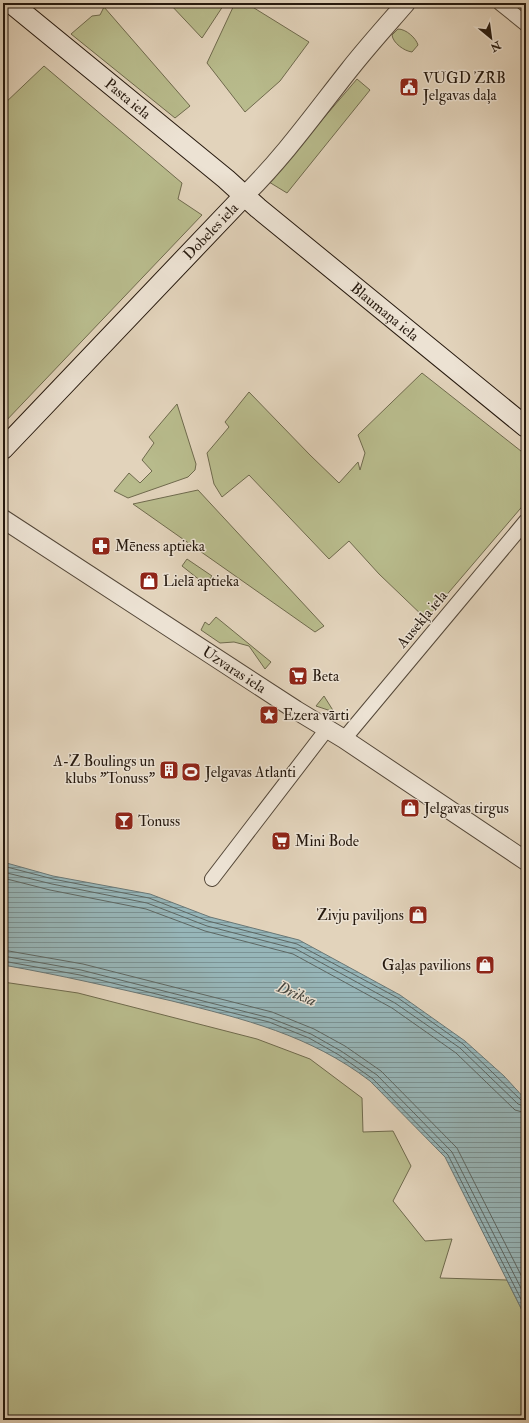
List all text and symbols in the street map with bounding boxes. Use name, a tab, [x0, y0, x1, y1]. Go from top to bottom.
north arrow	[471, 18, 511, 58]
text: N	[487, 38, 504, 55]
place label: VUGD ZRB Jelgavas daļa	[422, 69, 506, 106]
street label: Pasta iela	[101, 75, 155, 124]
public building icon: VUGD ZRB Jelgavas daļa	[398, 76, 420, 98]
street label: Dobeles iela	[179, 198, 243, 264]
street label: Blaumaņa iela	[347, 279, 423, 346]
pharmacy icon: Mēness aptieka	[90, 535, 112, 557]
place label: Mēness aptieka	[115, 537, 206, 557]
shop icon: Lielā aptieka	[138, 570, 160, 592]
place label: Lielā aptieka	[163, 572, 240, 592]
street label: Ausekļa iela	[392, 586, 452, 653]
street label: Uzvaras iela	[198, 642, 270, 698]
supermarket icon: Beta	[287, 665, 309, 687]
place label: Beta	[312, 667, 340, 686]
place icon: Ezera vārti	[258, 704, 280, 726]
place label: Ezera vārti	[283, 706, 349, 725]
place label: A-Z Boulings un klubs "Tonuss"	[52, 752, 155, 788]
building icon: A-Z Boulings un klubs "Tonuss"	[158, 759, 180, 781]
sports icon: Jelgavas Atlanti	[180, 761, 202, 783]
place label: Jelgavas Atlanti	[204, 763, 296, 783]
shop icon: Jelgavas tirgus	[399, 797, 421, 819]
place label: Jelgavas tirgus	[423, 799, 509, 819]
bar icon: Tonuss	[113, 810, 135, 832]
place label: Tonuss	[138, 812, 180, 831]
supermarket icon: Mini Bode	[270, 830, 292, 852]
place label: Mini Bode	[295, 832, 359, 851]
shop icon: Zivju paviljons	[407, 904, 429, 926]
place label: Zivju paviljons	[317, 906, 404, 926]
shop icon: Gaļas pavilions	[474, 954, 496, 976]
place label: Gaļas pavilions	[382, 956, 471, 976]
water label: Driksa	[273, 976, 319, 1011]

